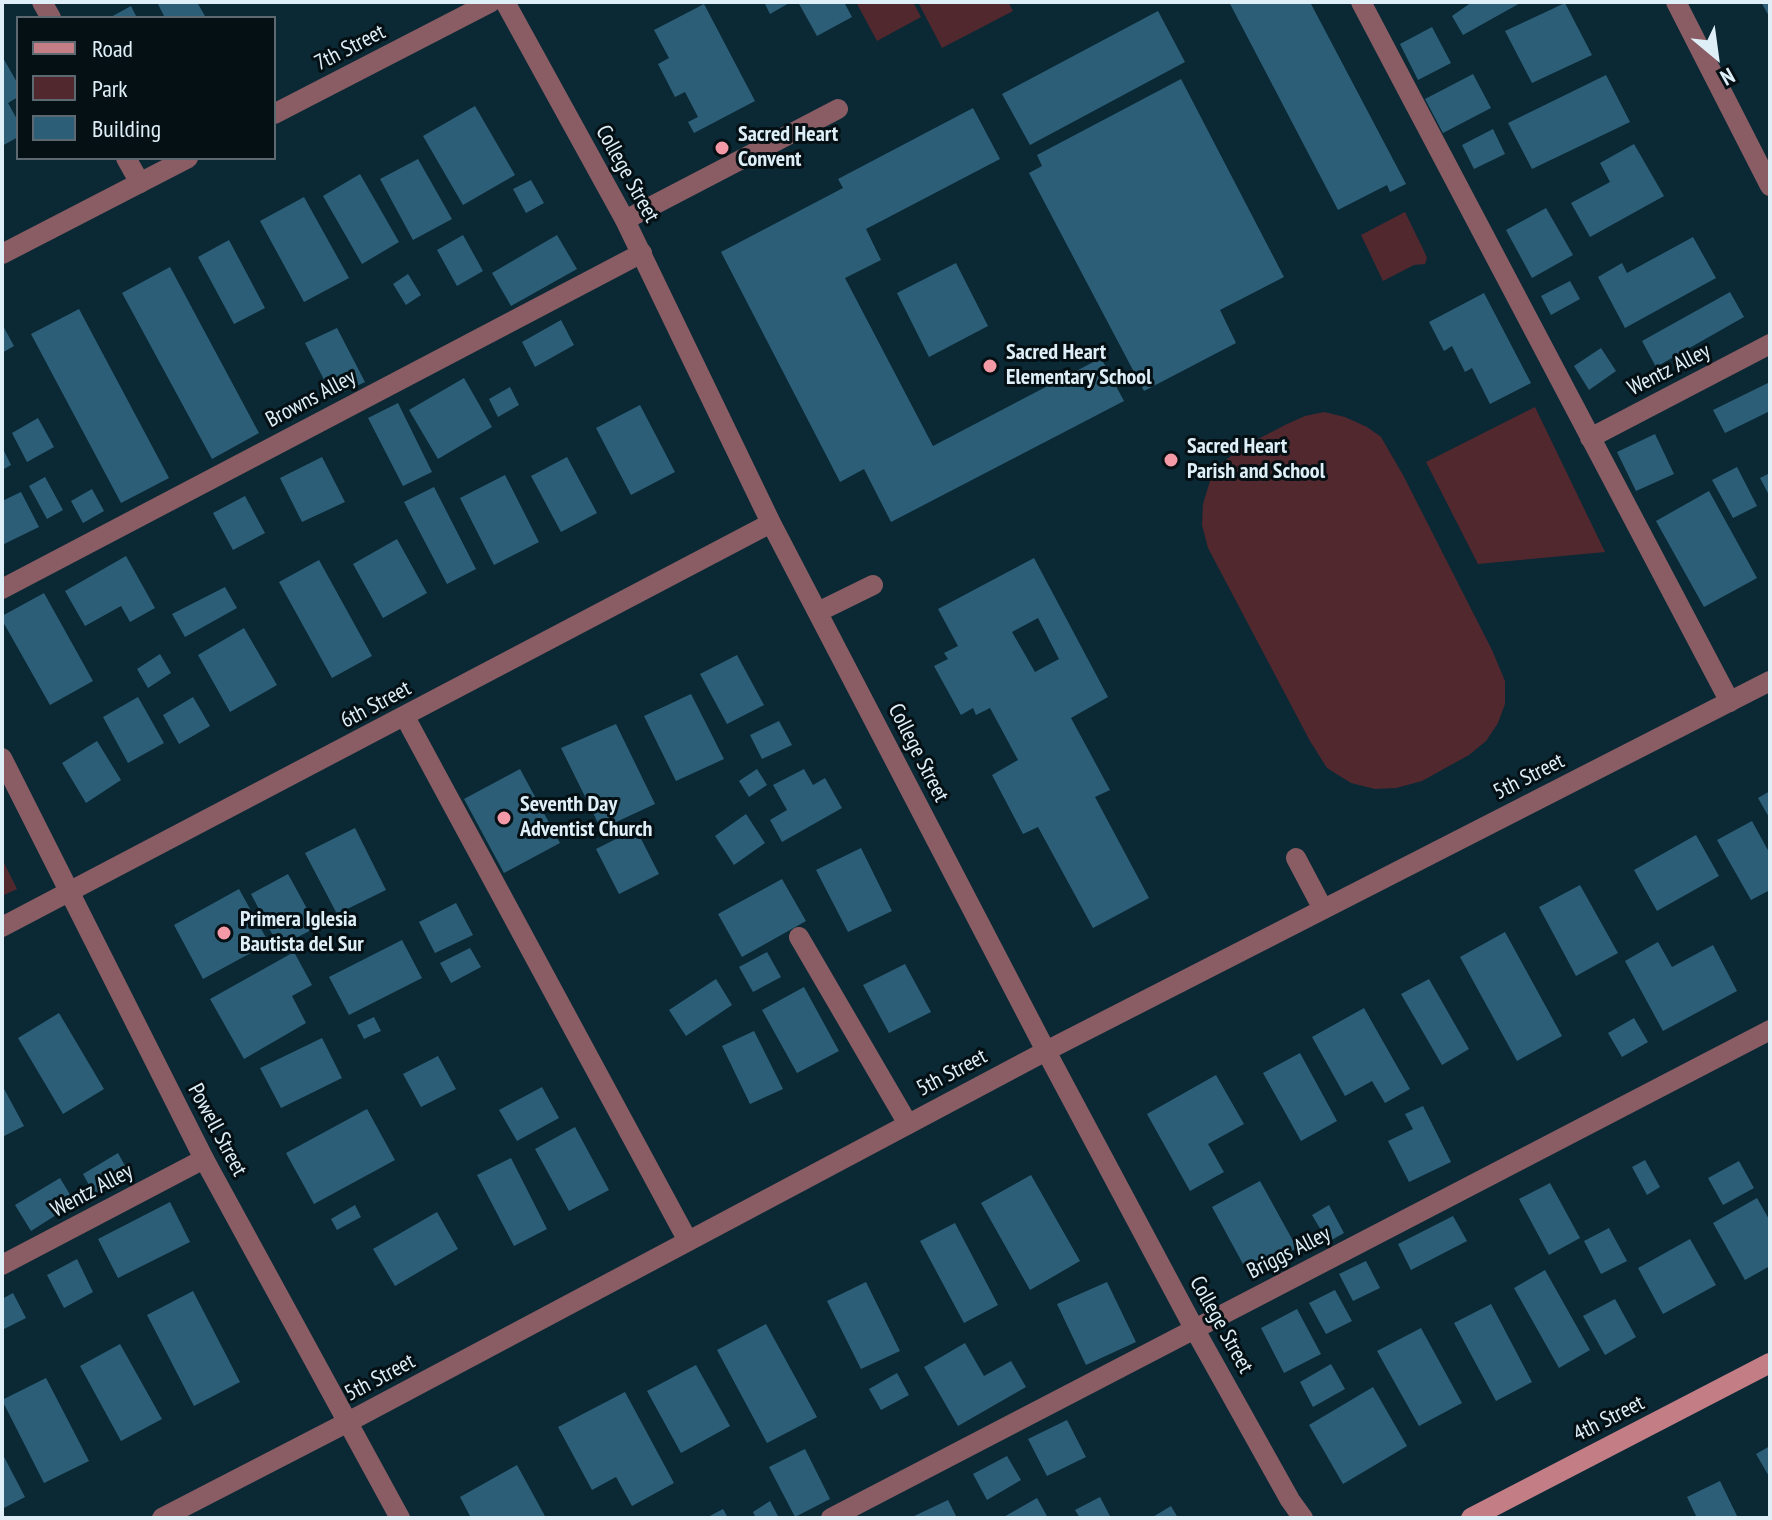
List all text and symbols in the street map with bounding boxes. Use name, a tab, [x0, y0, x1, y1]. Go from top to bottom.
legend	[16, 16, 276, 160]
north arrow	[1676, 16, 1756, 96]
street label: 7th Street	[310, 19, 390, 77]
text: Road	[92, 33, 133, 64]
text: N	[1716, 62, 1740, 92]
text: Park	[92, 73, 128, 104]
text: Building	[92, 113, 161, 144]
street label: College Street	[590, 121, 664, 227]
place label: Sacred Heart Convent	[738, 122, 838, 174]
marker: Sacred Heart Convent	[713, 139, 731, 157]
street label: Wentz Alley	[1623, 338, 1715, 402]
place label: Sacred Heart Elementary School	[1006, 340, 1152, 392]
marker: Sacred Heart Elementary School	[981, 357, 999, 375]
street label: Browns Alley	[262, 364, 360, 434]
place label: Sacred Heart Parish and School	[1187, 434, 1325, 486]
marker: Sacred Heart Parish and School	[1162, 451, 1180, 469]
street label: 6th Street	[336, 676, 416, 734]
street label: College Street	[882, 699, 954, 807]
street label: 5th Street	[1489, 748, 1569, 806]
place label: Seventh Day Adventist Church	[520, 792, 652, 844]
marker: Seventh Day Adventist Church	[495, 809, 513, 827]
place label: Primera Iglesia Bautista del Sur	[240, 907, 364, 958]
marker: Primera Iglesia Bautista del Sur	[215, 924, 233, 942]
street label: 5th Street	[912, 1044, 992, 1102]
street label: Powell Street	[182, 1079, 252, 1181]
street label: Wentz Alley	[47, 1158, 137, 1224]
street label: Briggs Alley	[1243, 1221, 1335, 1285]
street label: College Street	[1184, 1272, 1258, 1378]
street label: 5th Street	[340, 1349, 420, 1407]
street label: 4th Street	[1569, 1390, 1649, 1448]

